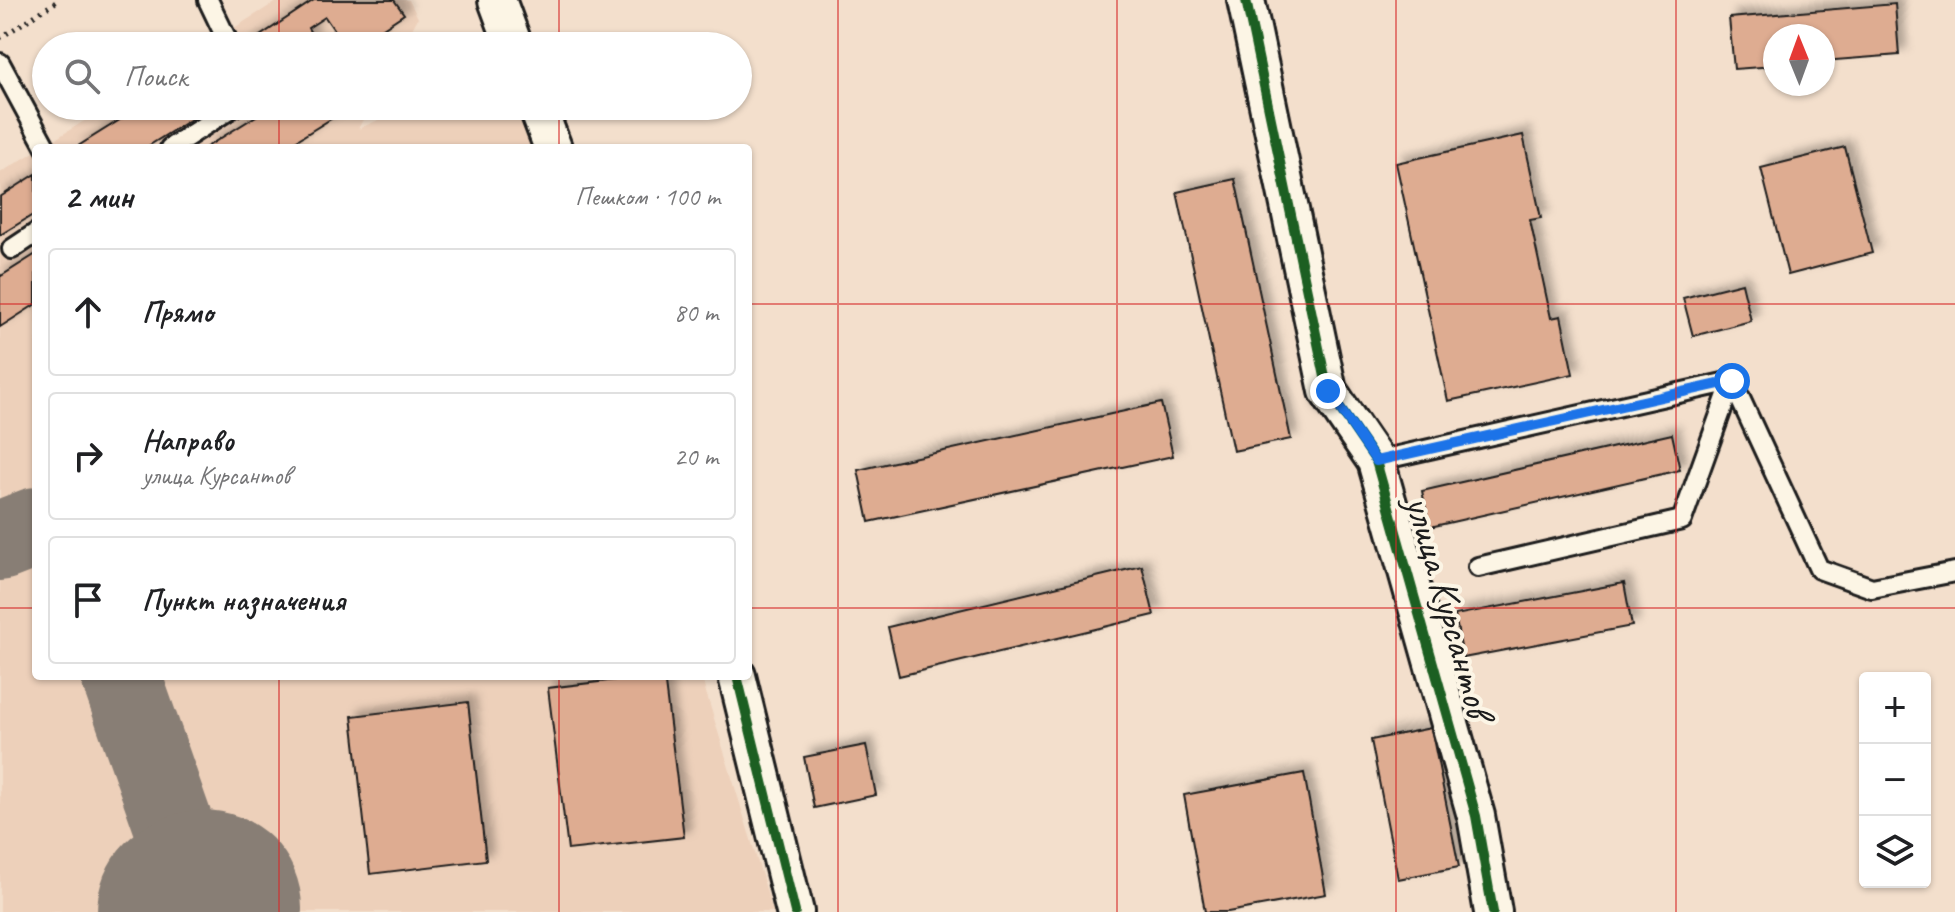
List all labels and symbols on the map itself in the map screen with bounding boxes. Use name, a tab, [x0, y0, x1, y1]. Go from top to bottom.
north arrow	[1763, 24, 1835, 96]
route start	[1714, 363, 1750, 399]
route end	[1310, 373, 1346, 409]
street label: улица Курсантов	[1393, 488, 1507, 731]

